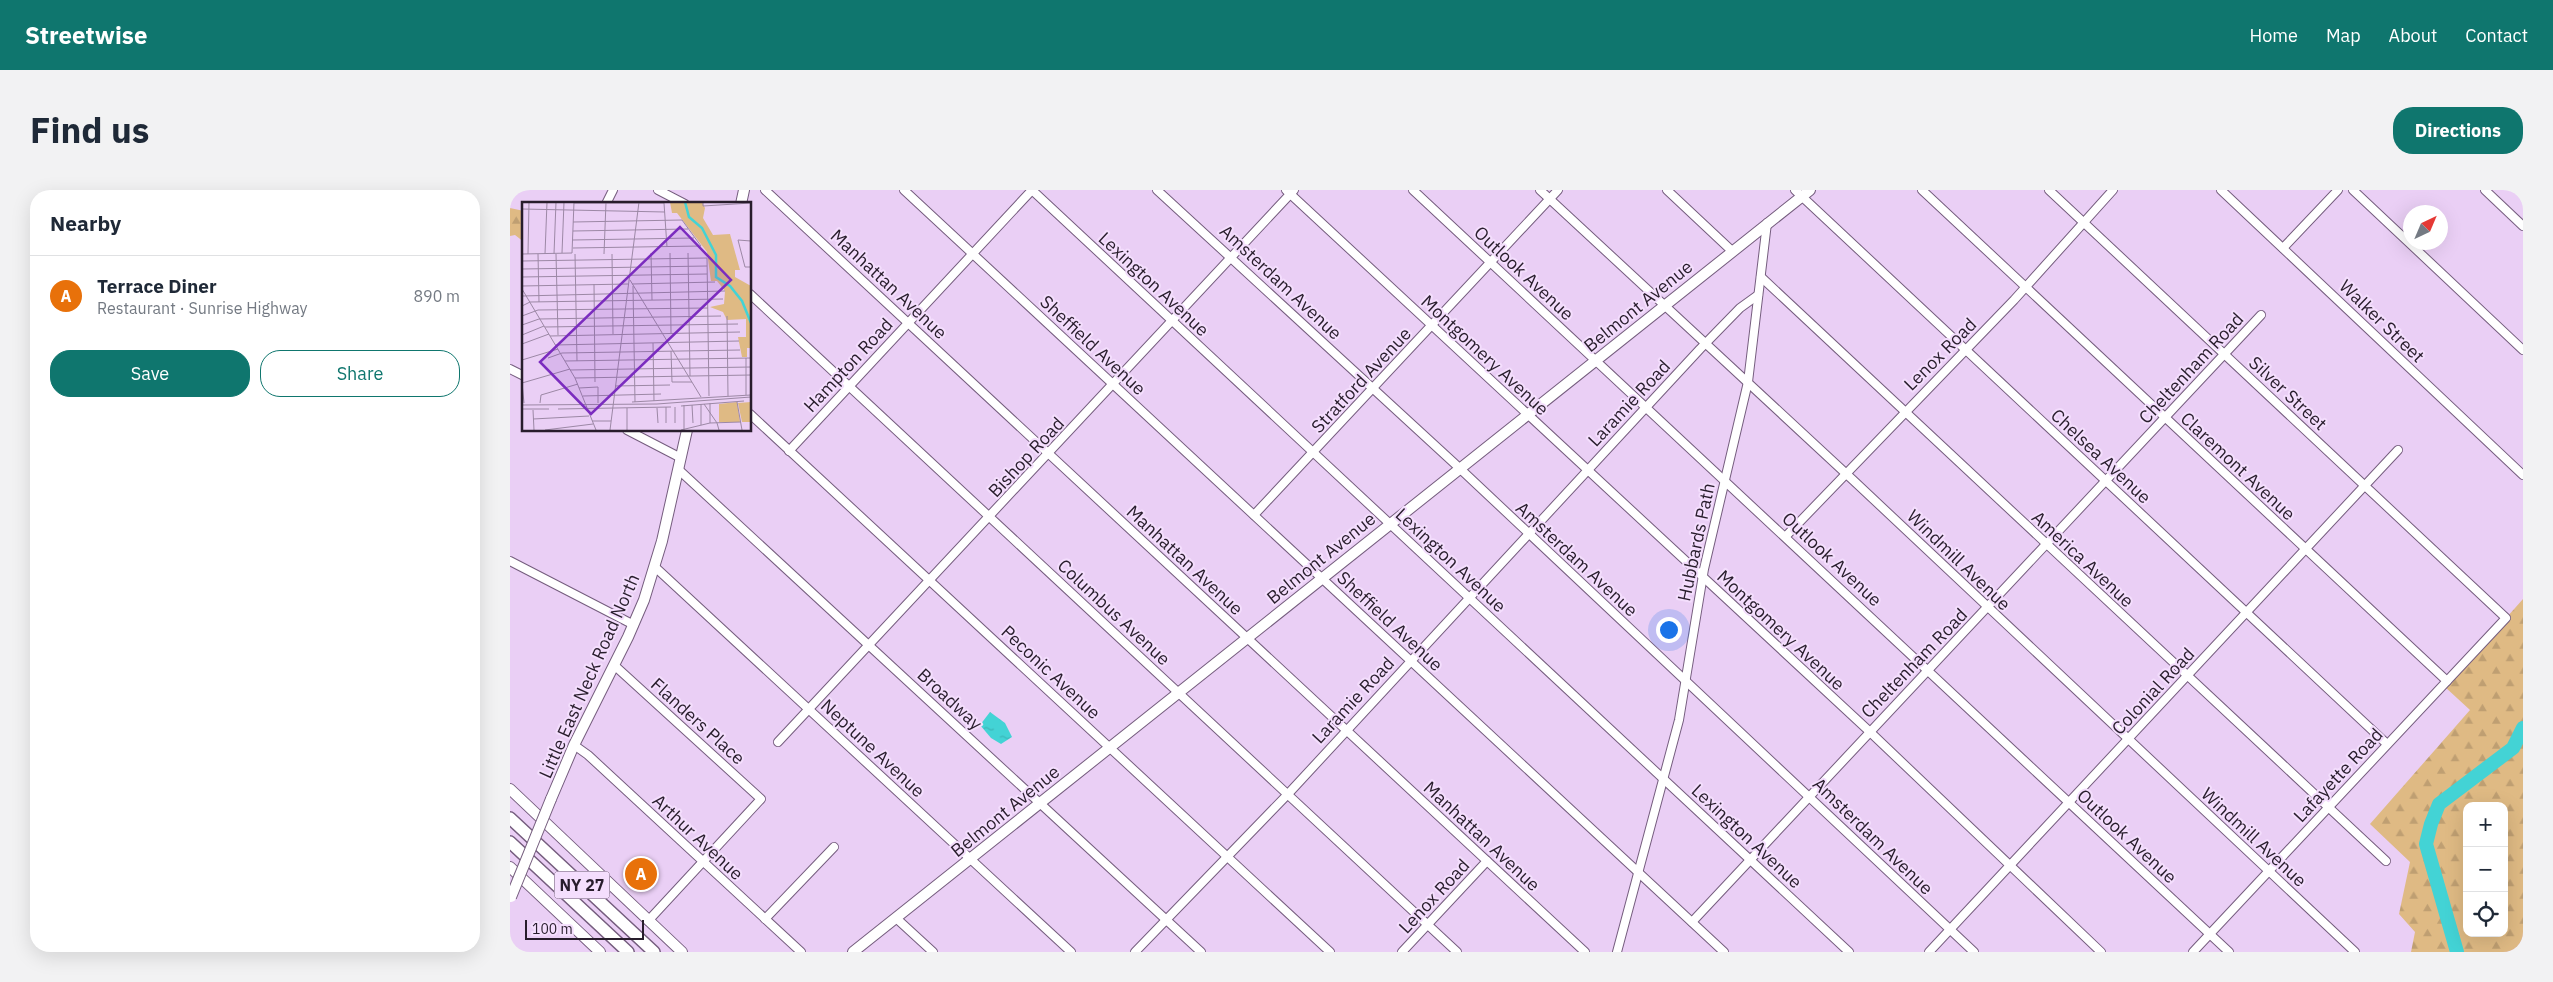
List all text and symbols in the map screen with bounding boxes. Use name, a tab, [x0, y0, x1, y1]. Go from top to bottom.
text: Streetwise	[25, 19, 147, 51]
text: Home	[2250, 24, 2298, 47]
text: Map	[2326, 24, 2361, 47]
text: About	[2389, 24, 2437, 47]
text: Contact	[2465, 24, 2528, 47]
text: Find us	[30, 107, 149, 153]
button: Directions	[2393, 107, 2523, 154]
inset map	[522, 202, 751, 431]
north arrow	[2403, 205, 2448, 250]
text: Nearby	[50, 209, 121, 237]
street label: Amsterdam Avenue	[1215, 219, 1347, 345]
street label: Outlook Avenue	[1469, 221, 1579, 325]
street label: Manhattan Avenue	[826, 224, 952, 344]
street label: Lexington Avenue	[1094, 227, 1214, 341]
street label: Belmont Avenue	[1579, 255, 1697, 357]
text: Terrace Diner	[97, 274, 217, 298]
street label: Walker Street	[2335, 275, 2429, 367]
text: A	[61, 286, 71, 306]
text: 890 m	[413, 286, 460, 306]
street label: Sheffield Avenue	[1035, 290, 1151, 400]
street label: Montgomery Avenue	[1416, 290, 1554, 420]
text: Restaurant · Sunrise Highway	[97, 298, 308, 318]
street label: Cheltenham Road	[2134, 308, 2248, 428]
street label: Hampton Road	[798, 313, 898, 417]
street label: Lenox Road	[1899, 313, 1981, 395]
street label: Stratford Avenue	[1306, 322, 1416, 438]
button: Save	[50, 350, 250, 397]
button: Share	[260, 350, 460, 397]
street label: Silver Street	[2244, 351, 2332, 435]
street label: Laramie Road	[1583, 355, 1675, 451]
street label: Chelsea Avenue	[2046, 404, 2156, 508]
street label: Claremont Avenue	[2176, 407, 2300, 525]
street label: Bishop Road	[983, 412, 1069, 502]
street label: Hubbards Path	[1672, 481, 1720, 603]
street label: Amsterdam Avenue	[1511, 496, 1643, 622]
street label: Manhattan Avenue	[1122, 500, 1248, 620]
street label: Lexington Avenue	[1391, 503, 1511, 617]
street label: Windmill Avenue	[1902, 505, 2016, 615]
street label: America Avenue	[2027, 506, 2139, 612]
street label: Belmont Avenue	[1262, 507, 1380, 609]
street label: Outlook Avenue	[1777, 507, 1887, 611]
street label: Columbus Avenue	[1053, 554, 1175, 670]
street label: Montgomery Avenue	[1712, 565, 1850, 695]
street label: Sheffield Avenue	[1332, 566, 1448, 676]
street label: Little East Neck Road North	[533, 570, 645, 782]
street label: Cheltenham Road	[1856, 603, 1972, 723]
your location	[1656, 617, 1682, 643]
street label: Peconic Avenue	[996, 620, 1106, 724]
street label: Colonial Road	[2107, 643, 2199, 739]
street label: Laramie Road	[1307, 652, 1399, 748]
street label: Broadway	[913, 663, 987, 735]
street label: Flanders Place	[646, 673, 750, 769]
street label: Neptune Avenue	[816, 694, 930, 802]
street label: Lafayette Road	[2288, 723, 2388, 827]
street label: Belmont Avenue	[946, 760, 1064, 862]
street label: Amsterdam Avenue	[1808, 773, 1938, 899]
street label: Manhattan Avenue	[1419, 776, 1545, 896]
street label: Lexington Avenue	[1687, 779, 1807, 893]
street label: Windmill Avenue	[2197, 782, 2311, 892]
street label: Outlook Avenue	[2072, 784, 2182, 888]
street label: Arthur Avenue	[648, 789, 748, 885]
map controls	[2463, 802, 2508, 937]
button: +	[2463, 802, 2508, 847]
button: −	[2463, 847, 2508, 892]
street label: Lenox Road	[1394, 854, 1474, 938]
pin: A	[625, 855, 657, 893]
road number: NY 27	[554, 872, 610, 898]
button: locate	[2463, 892, 2508, 937]
scale bar	[525, 917, 644, 940]
text: 100 m	[532, 920, 573, 938]

